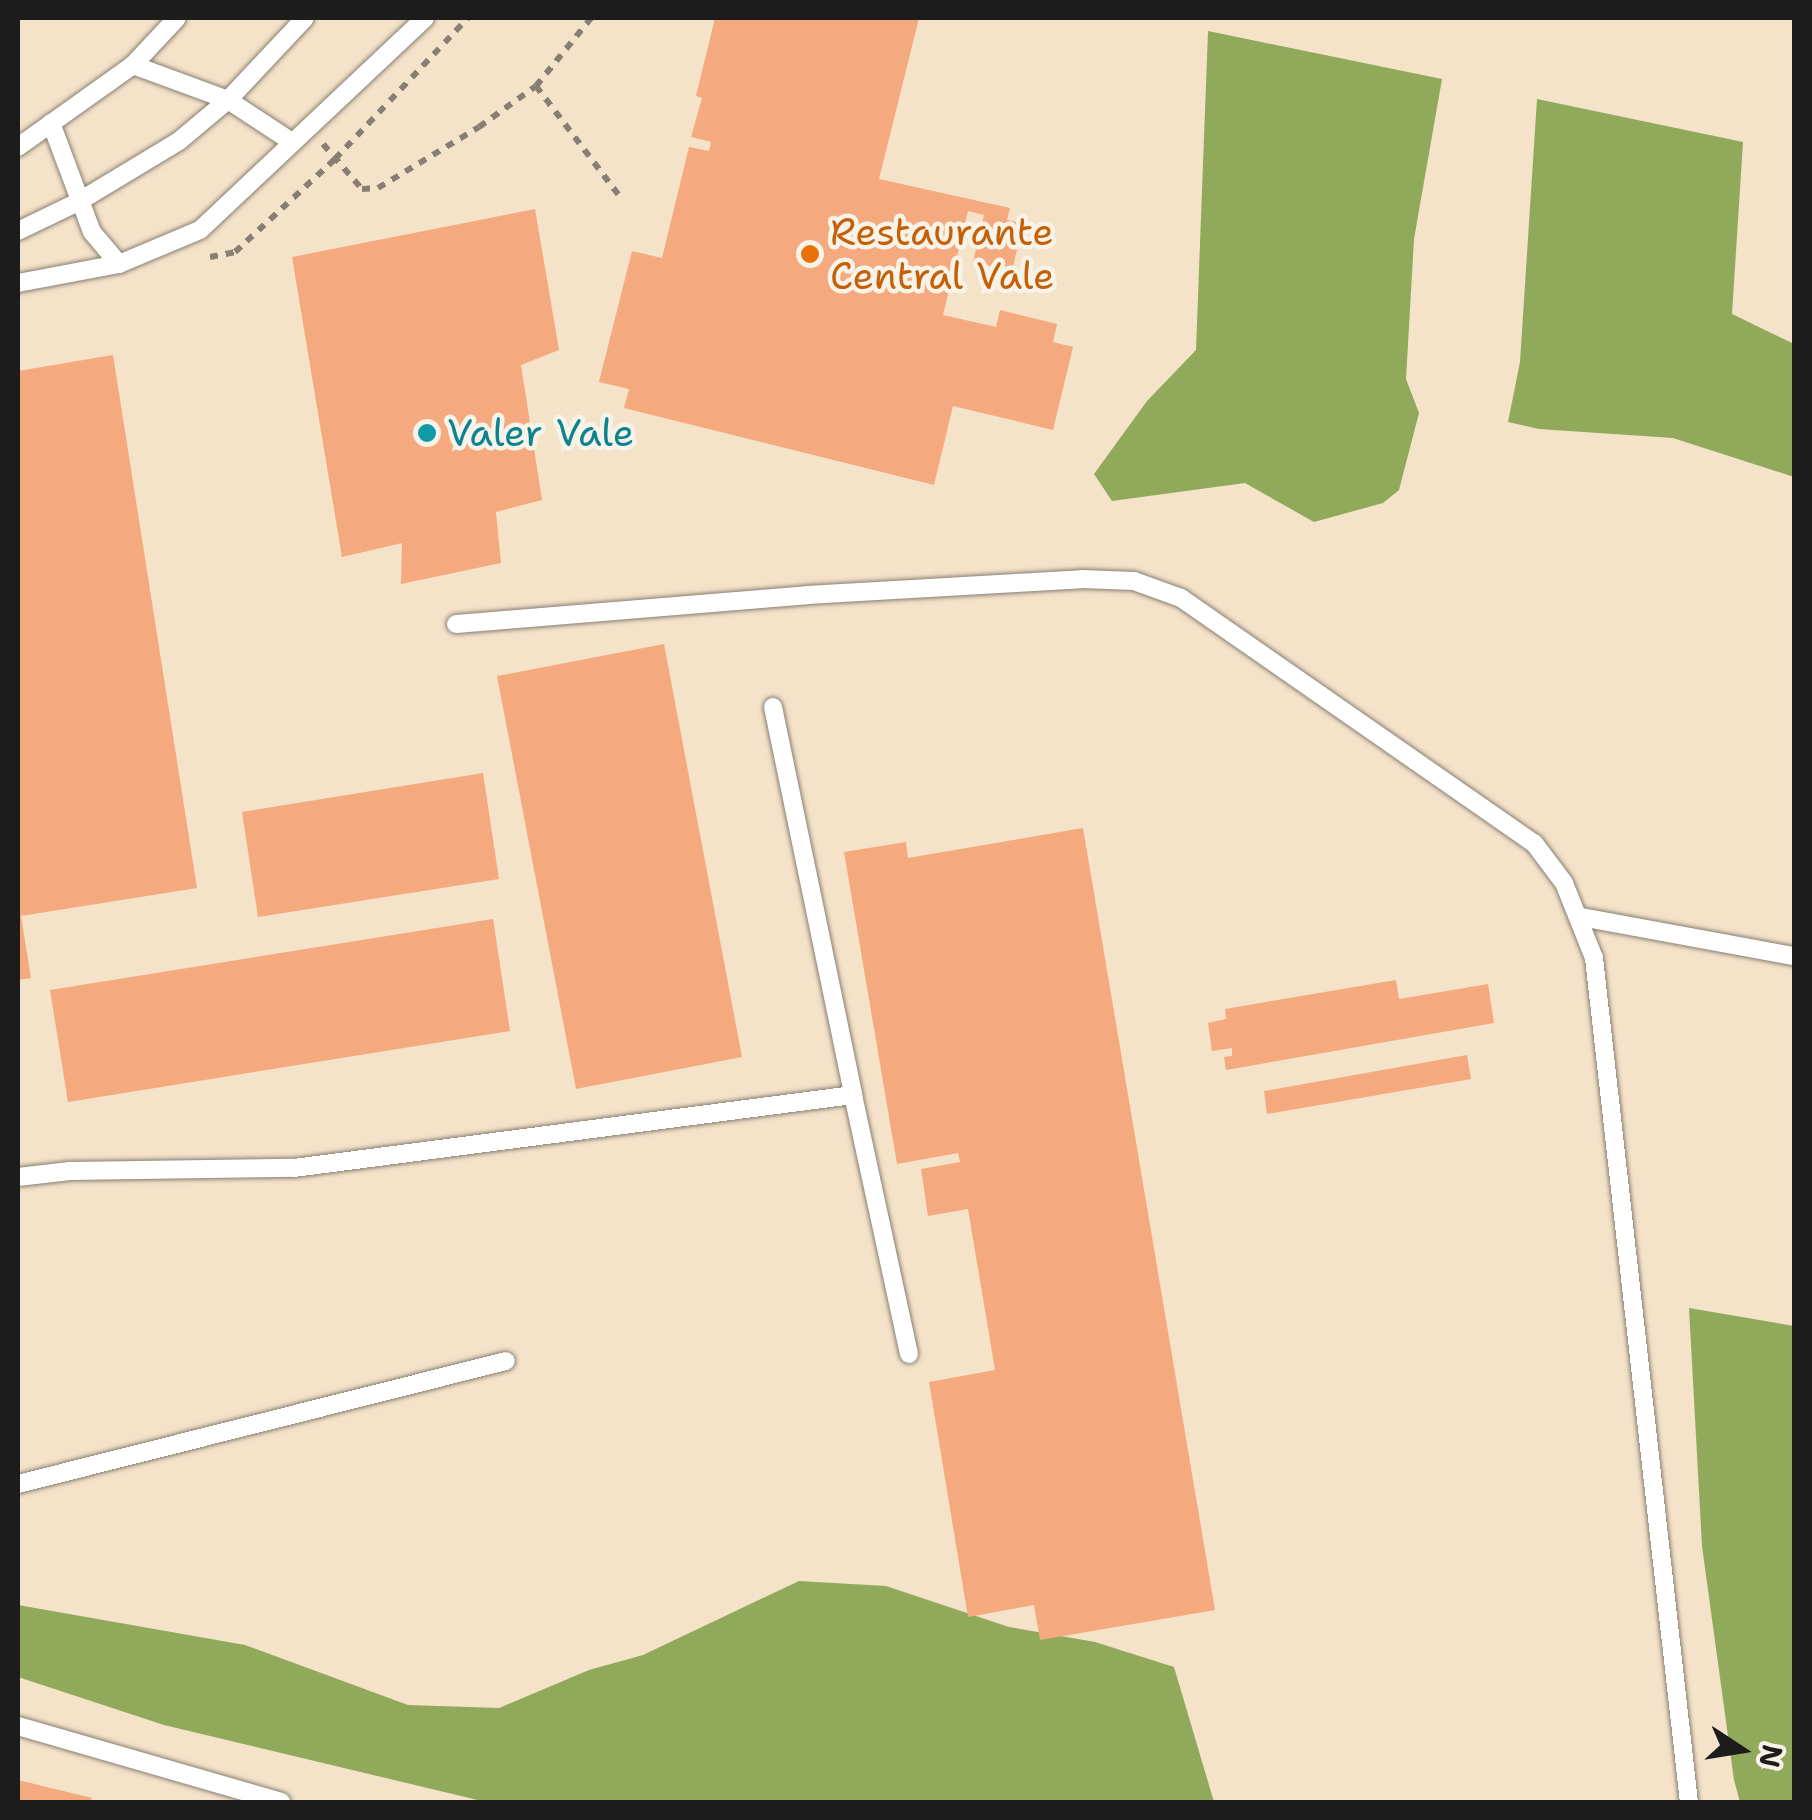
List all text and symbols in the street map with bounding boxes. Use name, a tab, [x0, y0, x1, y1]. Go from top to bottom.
place label: Restaurante Central Vale	[830, 209, 1055, 298]
marker: Restaurante Central Vale	[799, 243, 821, 265]
place label: Valer Vale	[447, 410, 634, 456]
marker: Valer Vale	[416, 422, 438, 444]
north arrow	[1692, 1700, 1792, 1800]
text: N	[1750, 1741, 1792, 1771]

